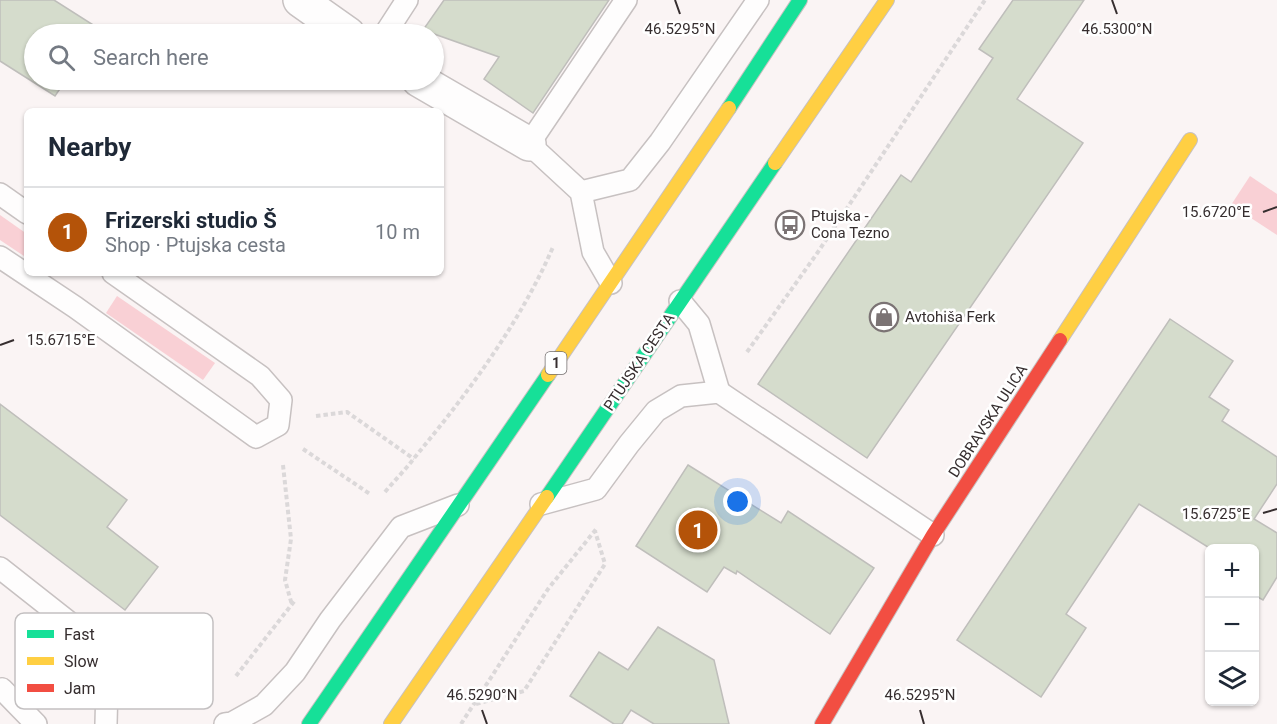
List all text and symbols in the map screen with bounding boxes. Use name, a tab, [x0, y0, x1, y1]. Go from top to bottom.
text: 46.5295°N	[645, 20, 715, 38]
text: 46.5300°N	[1082, 20, 1152, 38]
search box	[24, 24, 444, 90]
icon: search	[45, 41, 78, 74]
text: Search here	[93, 45, 209, 70]
text: Nearby	[48, 132, 131, 162]
text: 15.6720°E	[1182, 203, 1251, 221]
place label: Ptujska - Cona Tezno	[811, 207, 890, 242]
text: Frizerski studio Š	[105, 208, 277, 233]
bus stop icon: Ptujska - Cona Tezno	[774, 209, 806, 241]
text: 1	[62, 220, 73, 244]
text: 10 m	[375, 220, 420, 244]
text: Shop · Ptujska cesta	[105, 233, 286, 257]
shop icon: Avtohiša Ferk	[868, 301, 900, 333]
place label: Avtohiša Ferk	[905, 308, 996, 326]
street label: PTUJSKA CESTA	[600, 310, 678, 414]
text: 15.6715°E	[27, 331, 96, 349]
road number: 1	[546, 352, 566, 374]
street label: DOBRAVSKA ULICA	[945, 361, 1031, 481]
your location	[723, 487, 752, 516]
text: 15.6725°E	[1182, 505, 1251, 523]
pin: 1	[678, 508, 718, 552]
map controls	[1205, 544, 1259, 706]
button: +	[1205, 544, 1259, 598]
button: −	[1205, 598, 1259, 652]
legend	[15, 613, 213, 709]
text: Fast	[64, 625, 95, 644]
text: Slow	[64, 652, 99, 671]
button: layers	[1205, 652, 1259, 706]
text: Jam	[64, 679, 96, 698]
text: 46.5290°N	[447, 686, 517, 704]
text: 46.5295°N	[885, 686, 955, 704]

